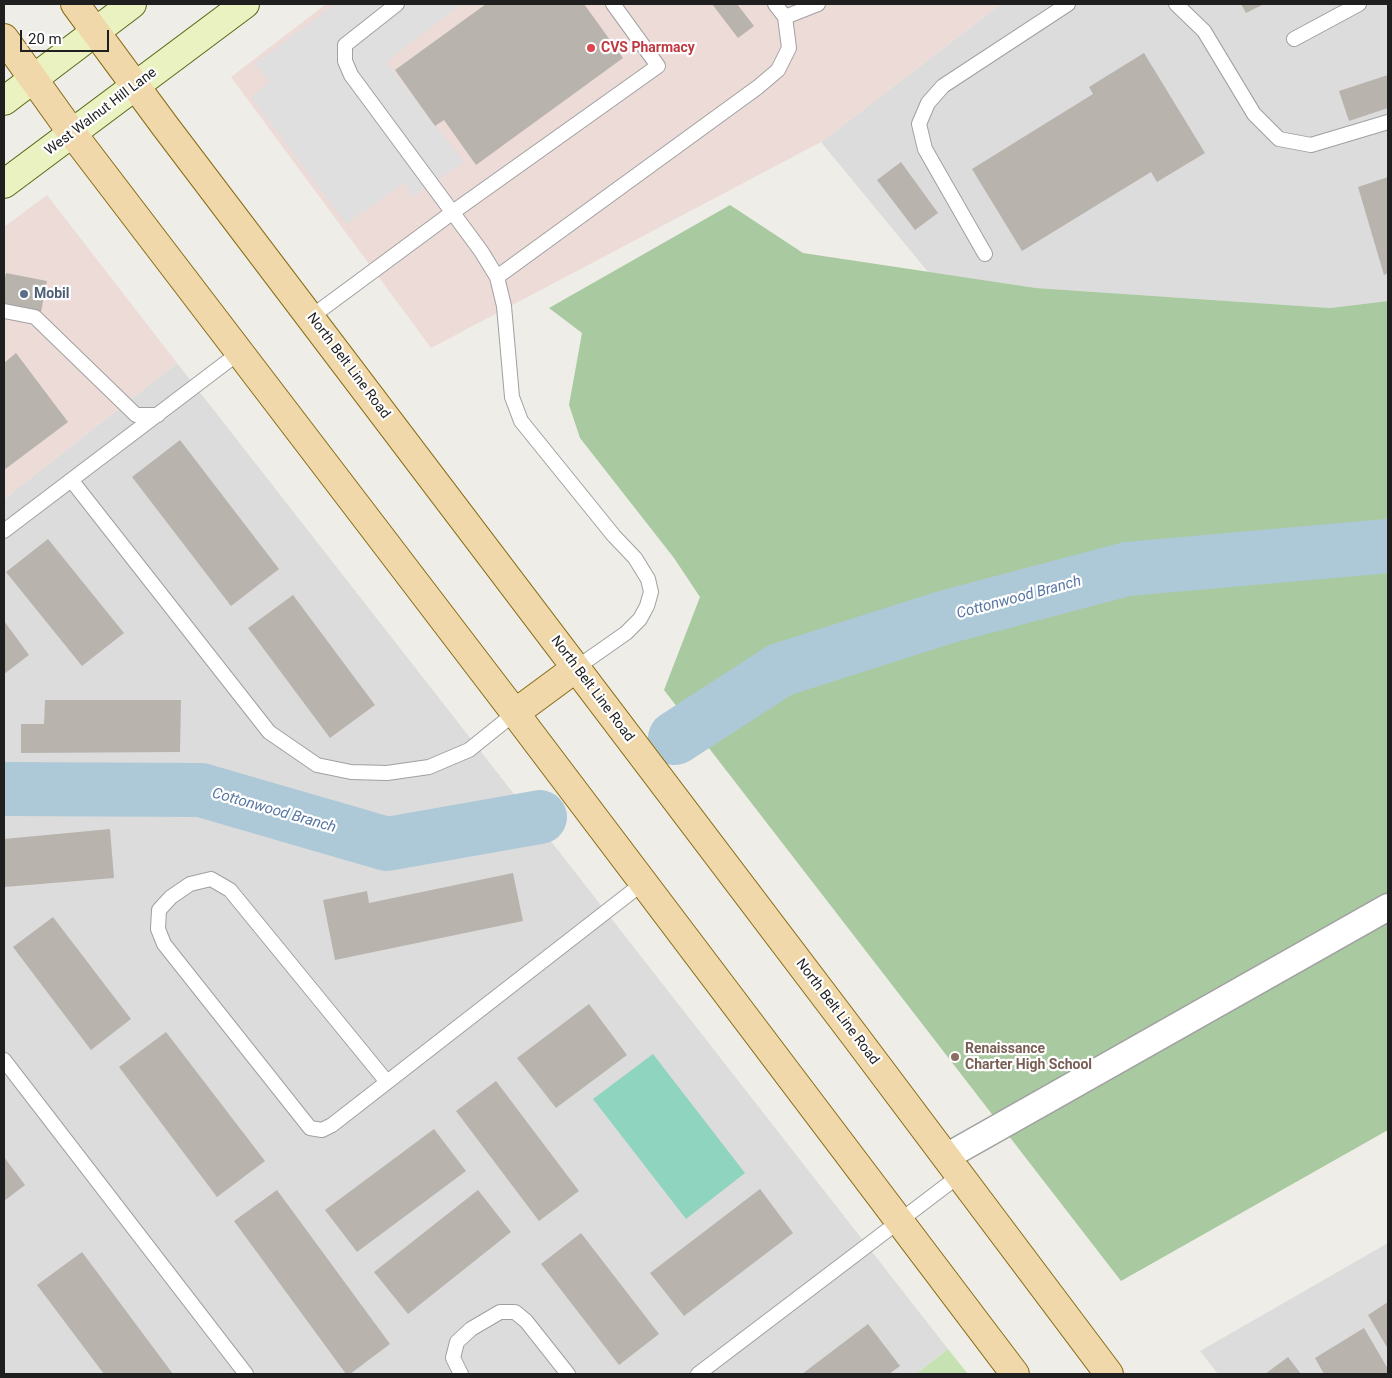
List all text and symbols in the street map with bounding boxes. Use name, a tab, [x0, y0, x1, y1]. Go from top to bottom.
scale bar	[22, 20, 111, 52]
text: 20 m	[28, 30, 62, 48]
place label: CVS Pharmacy	[601, 40, 695, 56]
marker: CVS Pharmacy	[585, 42, 597, 54]
street label: West Walnut Hill Lane	[42, 64, 160, 160]
place label: Mobil	[34, 286, 69, 302]
marker: Mobil	[18, 288, 30, 300]
street label: North Belt Line Road	[303, 310, 393, 422]
water label: Cottonwood Branch	[955, 573, 1083, 623]
street label: North Belt Line Road	[547, 633, 637, 745]
water label: Cottonwood Branch	[210, 785, 338, 837]
street label: North Belt Line Road	[792, 956, 882, 1068]
place label: Renaissance Charter High School	[965, 1041, 1092, 1074]
marker: Renaissance Charter High School	[949, 1051, 961, 1063]

